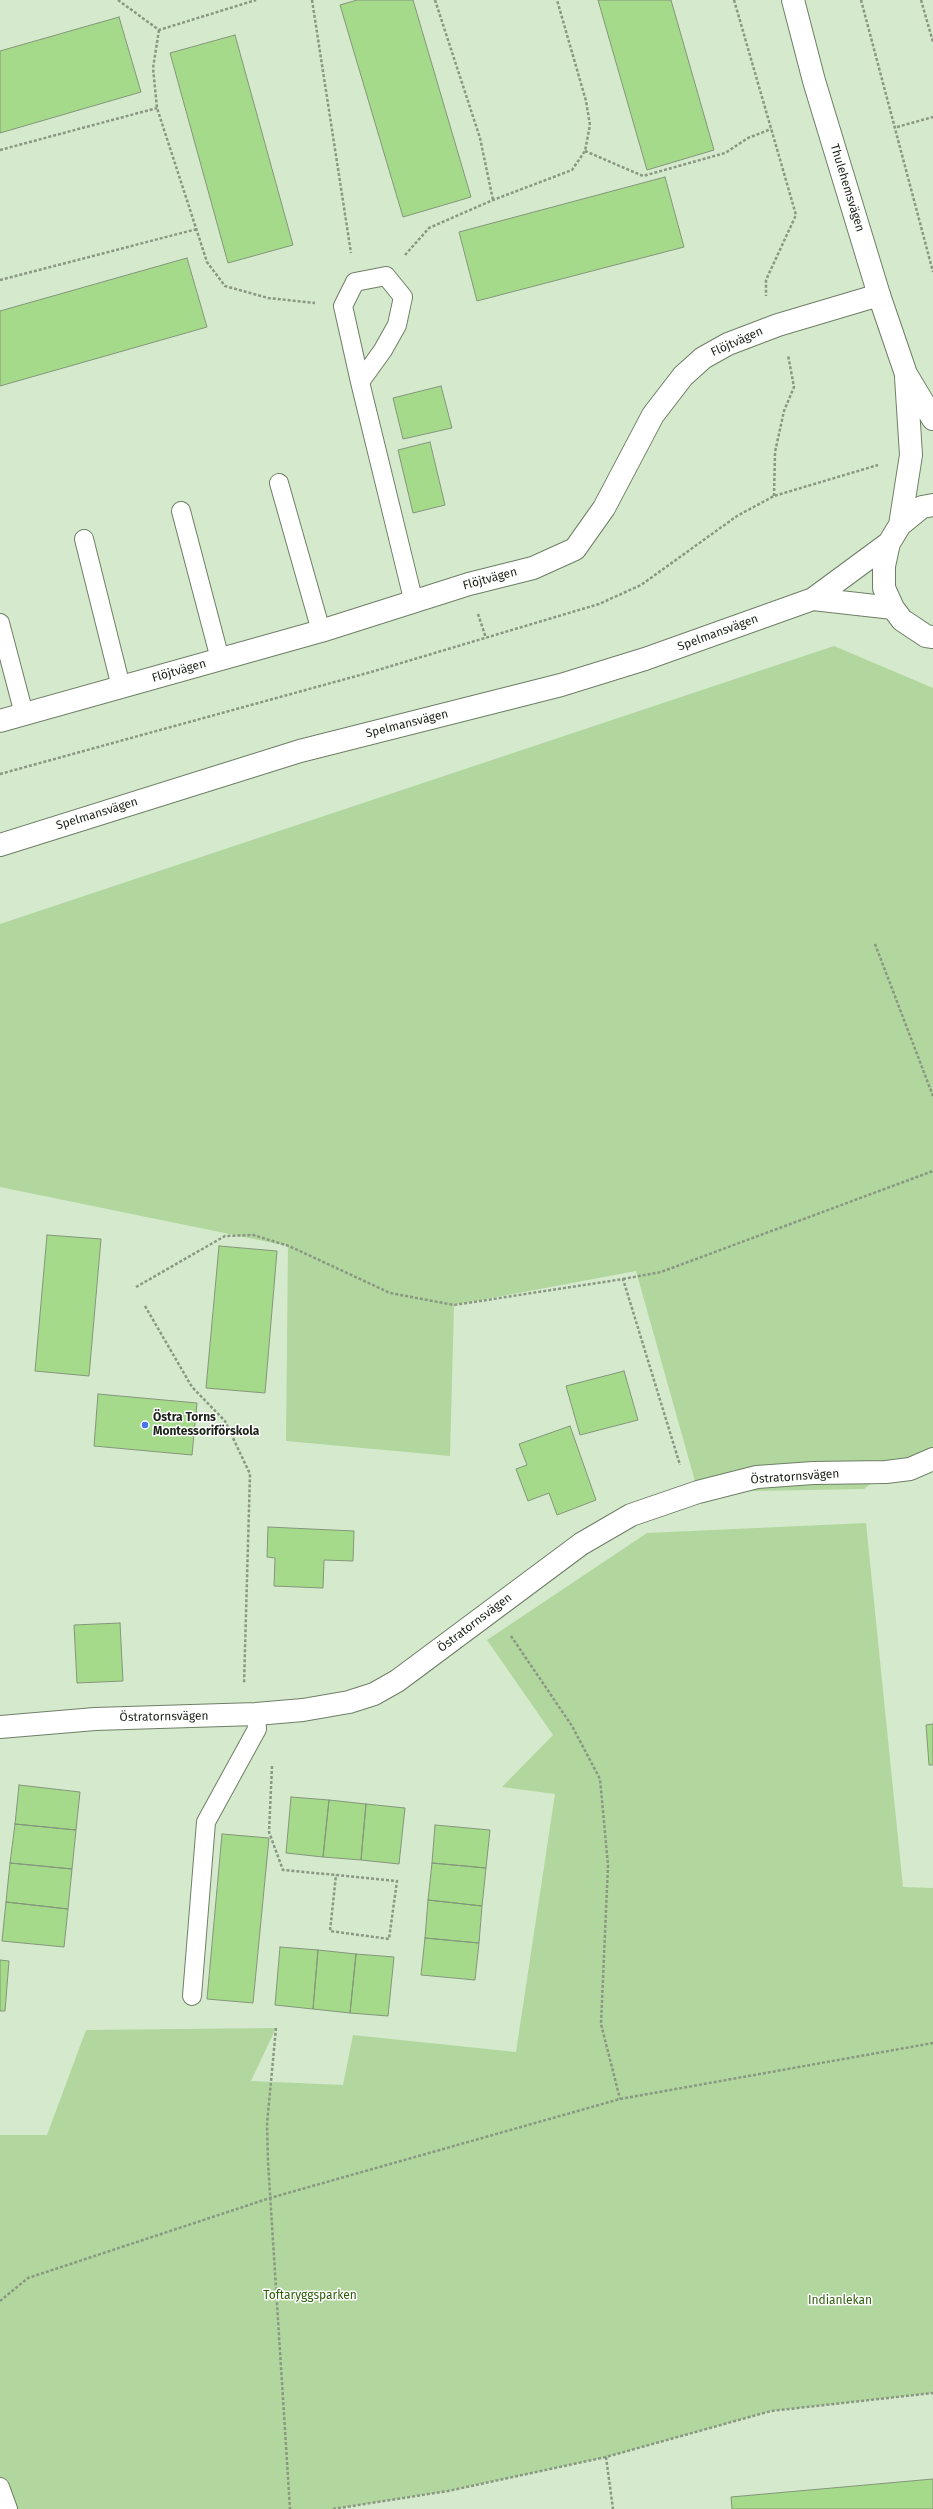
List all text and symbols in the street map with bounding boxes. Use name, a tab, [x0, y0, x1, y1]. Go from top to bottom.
street label: Thulehemsvägen	[827, 142, 867, 234]
street label: Flöjtvägen	[709, 324, 765, 360]
street label: Flöjtvägen	[461, 565, 519, 593]
street label: Spelmansvägen	[676, 612, 760, 654]
street label: Flöjtvägen	[150, 656, 208, 686]
street label: Spelmansvägen	[364, 707, 450, 741]
street label: Spelmansvägen	[54, 795, 140, 833]
place label: Östra Torns Montessoriförskola	[153, 1411, 259, 1439]
marker: Östra Torns Montessoriförskola	[140, 1420, 150, 1430]
street label: Östratornsvägen	[750, 1467, 840, 1487]
street label: Östratornsvägen	[435, 1590, 515, 1656]
street label: Östratornsvägen	[119, 1709, 209, 1725]
park label: Toftaryggsparken	[263, 2289, 357, 2303]
park label: Indianlekan	[808, 2294, 872, 2308]

